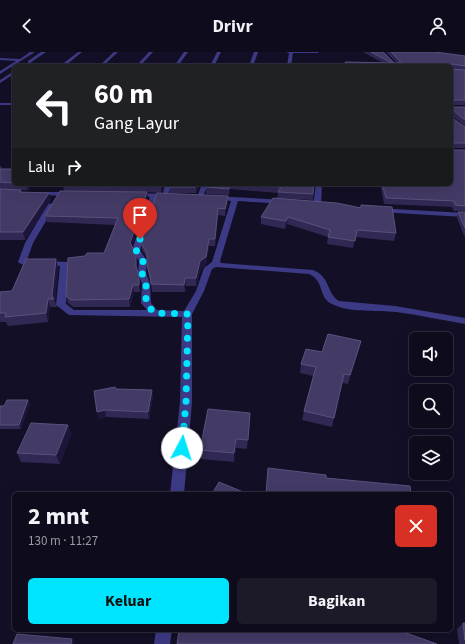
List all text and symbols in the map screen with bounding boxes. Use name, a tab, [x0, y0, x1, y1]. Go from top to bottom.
text: Drivr	[212, 14, 253, 39]
icon: back	[16, 15, 38, 37]
icon: person	[427, 15, 449, 37]
text: 60 m	[94, 74, 153, 114]
icon: left	[28, 80, 80, 132]
text: Gang Layur	[94, 111, 179, 136]
icon: right	[63, 156, 85, 178]
text: Lalu	[28, 157, 55, 178]
pin	[123, 198, 157, 239]
icon: arrive	[129, 204, 151, 226]
map controls	[409, 332, 453, 480]
button: sound	[409, 332, 453, 376]
button: search	[409, 384, 453, 428]
position arrow	[161, 427, 203, 469]
button: layers	[409, 436, 453, 480]
text: 2 mnt	[28, 499, 89, 534]
button: close	[395, 505, 437, 547]
text: 130 m · 11:27	[28, 532, 98, 550]
button: Keluar	[28, 578, 229, 624]
button: Bagikan	[237, 578, 437, 624]

